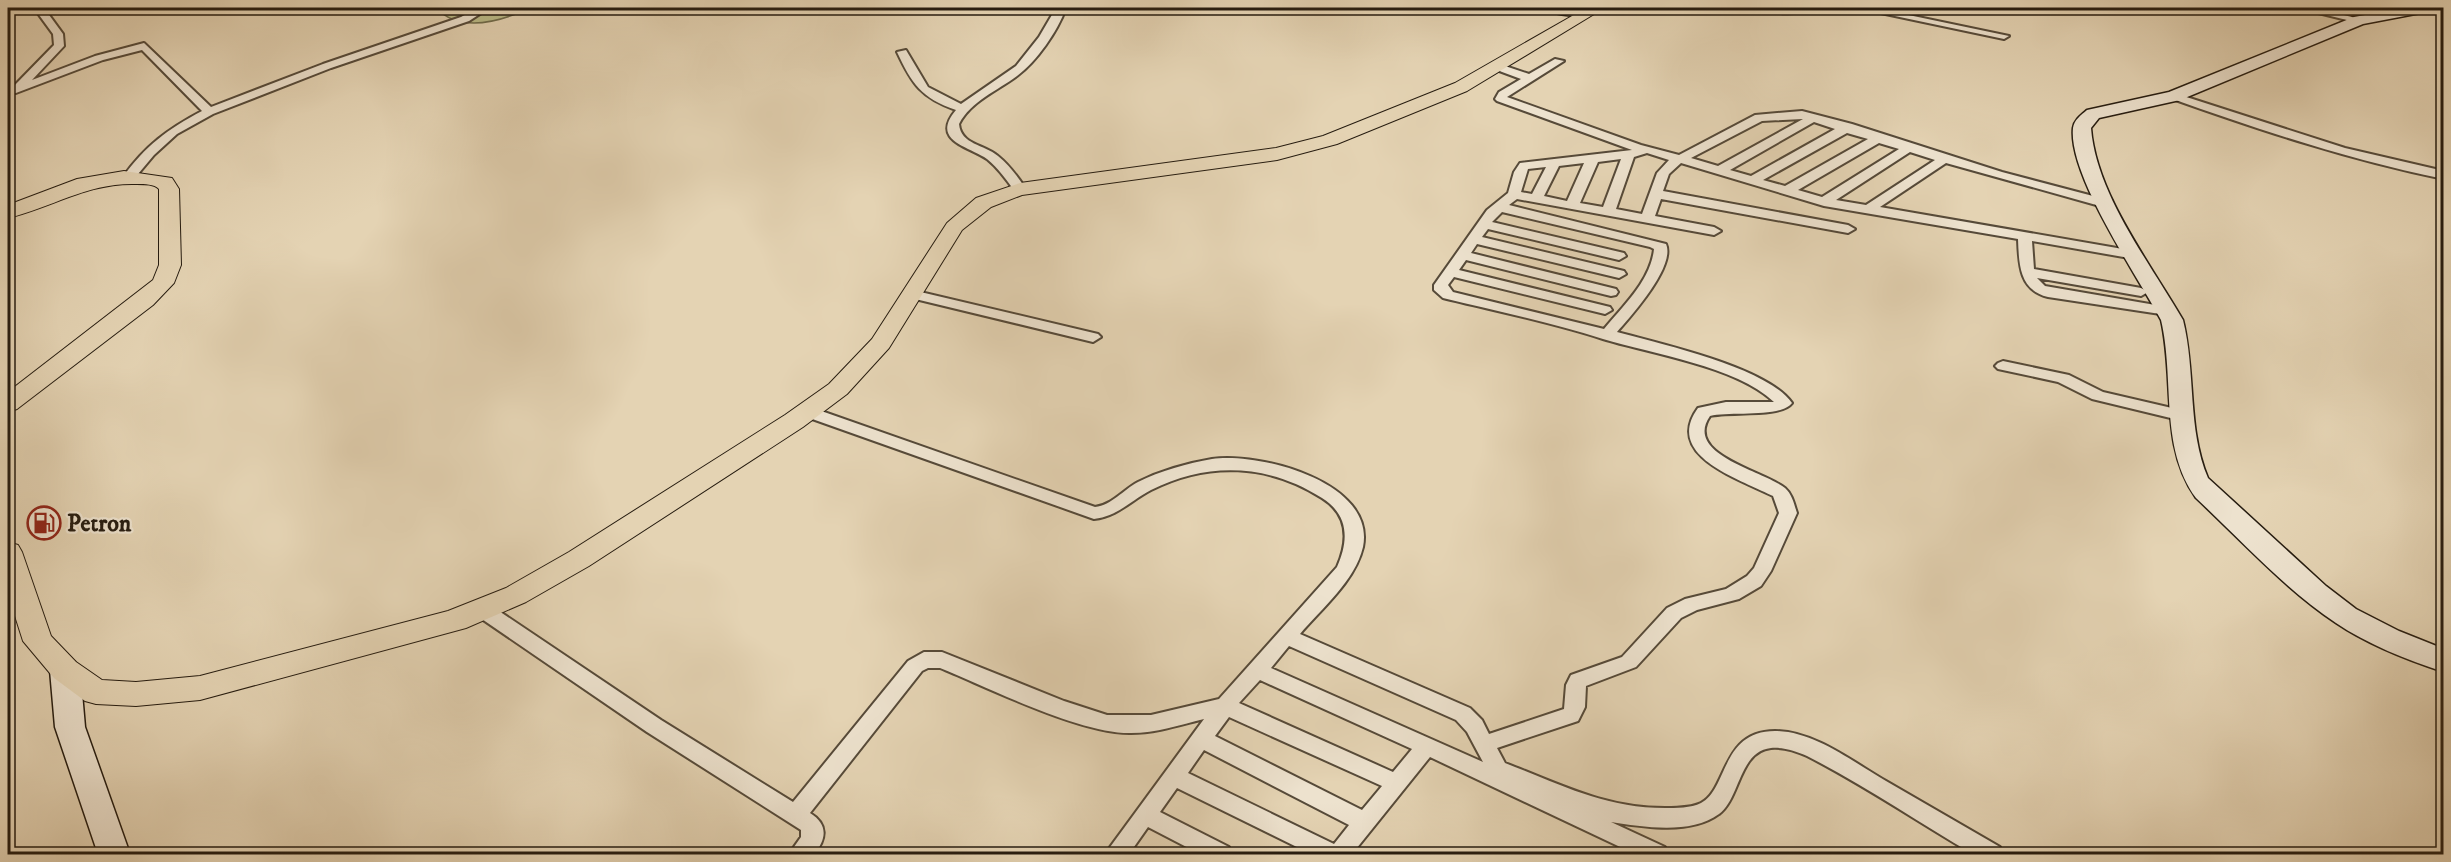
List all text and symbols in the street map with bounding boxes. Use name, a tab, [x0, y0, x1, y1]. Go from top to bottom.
fuel station icon: Petron	[26, 505, 62, 541]
place label: Petron	[67, 509, 132, 539]

